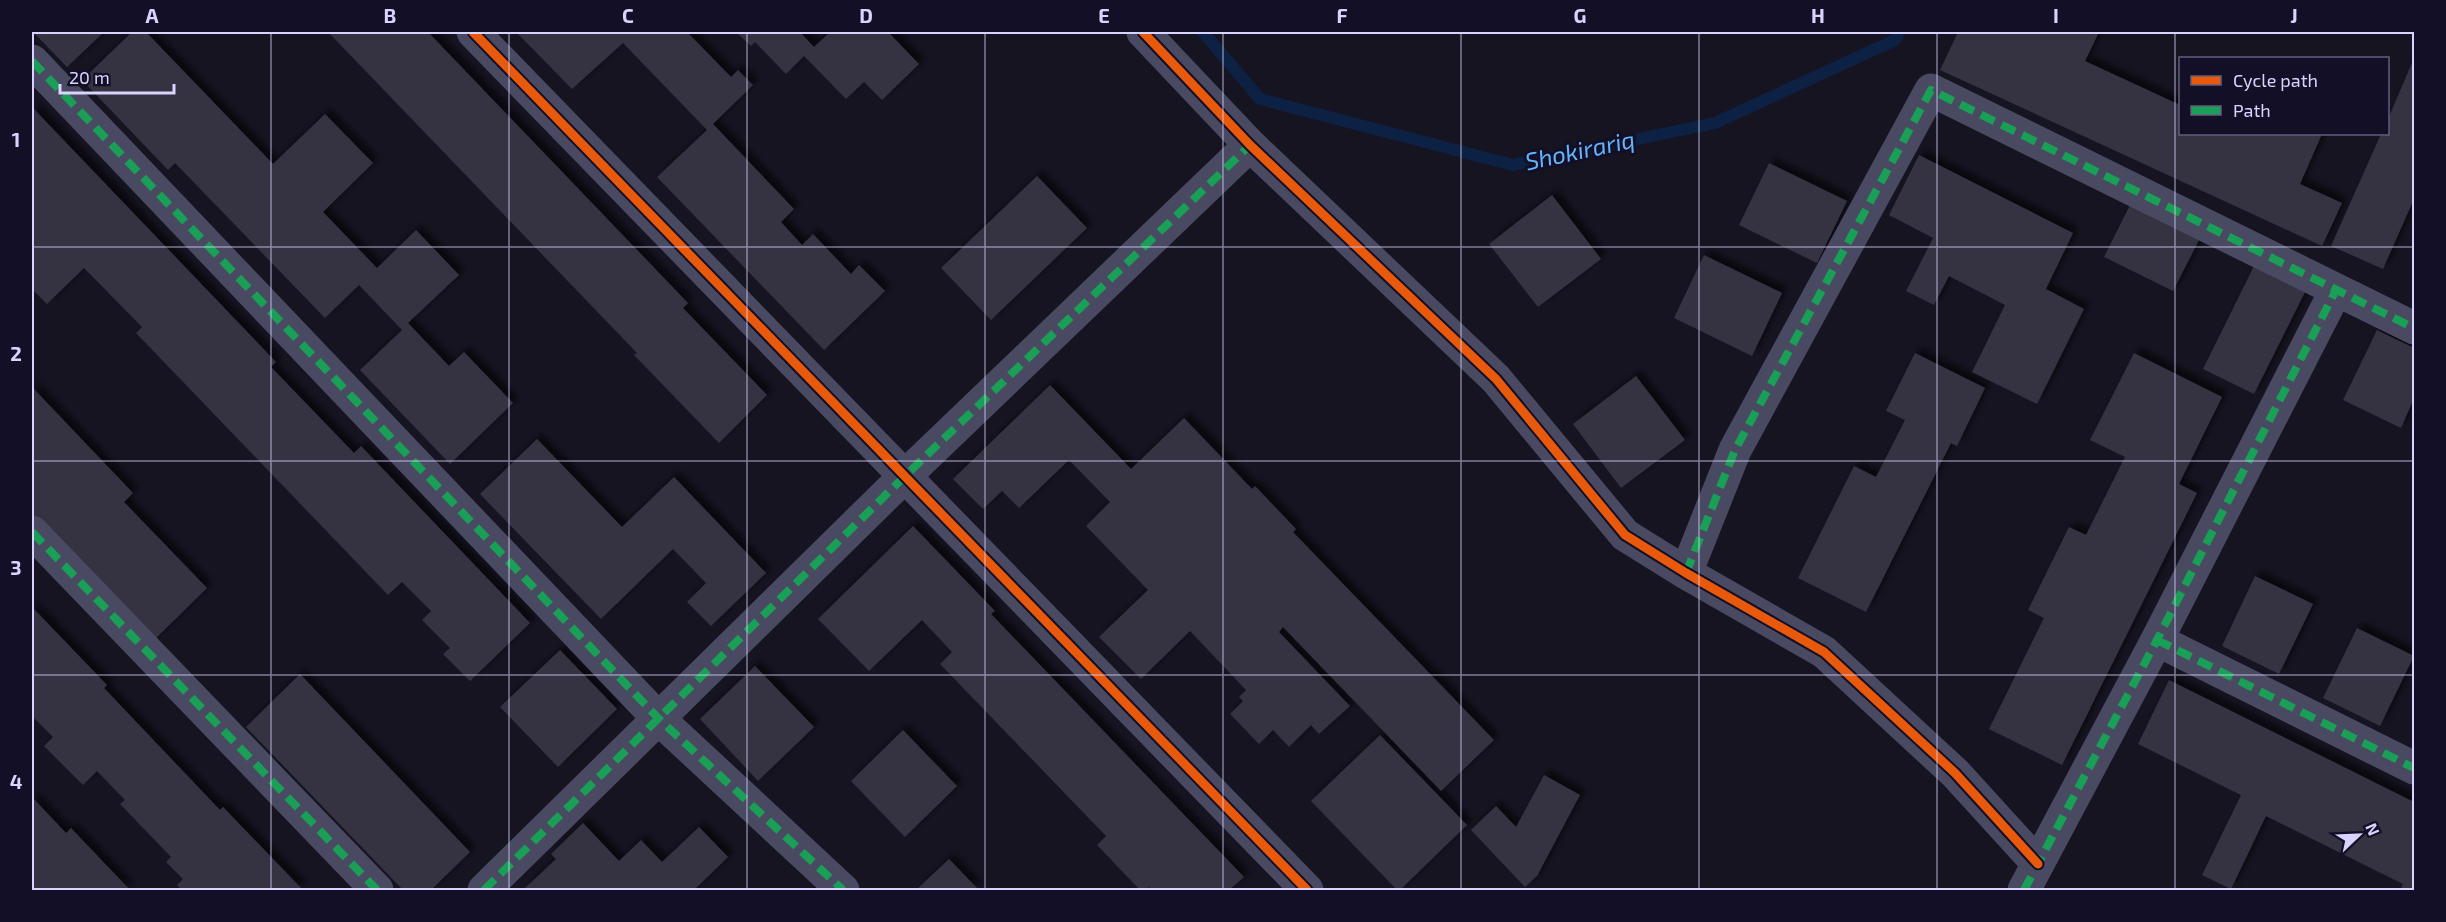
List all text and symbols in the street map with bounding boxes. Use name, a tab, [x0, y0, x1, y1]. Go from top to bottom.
text: A	[145, 3, 159, 27]
text: B	[384, 3, 396, 27]
text: C	[622, 3, 634, 27]
text: D	[859, 3, 873, 27]
text: E	[1098, 3, 1110, 27]
text: F	[1336, 3, 1348, 27]
text: G	[1574, 3, 1586, 27]
text: H	[1811, 3, 1825, 27]
text: I	[2053, 3, 2059, 27]
text: J	[2290, 3, 2298, 27]
scale bar	[60, 57, 174, 95]
legend	[2179, 57, 2389, 135]
text: 20 m	[69, 66, 110, 88]
text: Cycle path	[2233, 69, 2318, 91]
text: Path	[2233, 99, 2271, 121]
water label: Shokirariq	[1522, 124, 1637, 175]
text: 1	[12, 127, 20, 151]
text: 2	[10, 341, 22, 365]
text: 3	[10, 555, 22, 579]
text: 4	[10, 769, 23, 793]
north arrow	[2329, 805, 2389, 865]
text: N	[2362, 820, 2384, 838]

